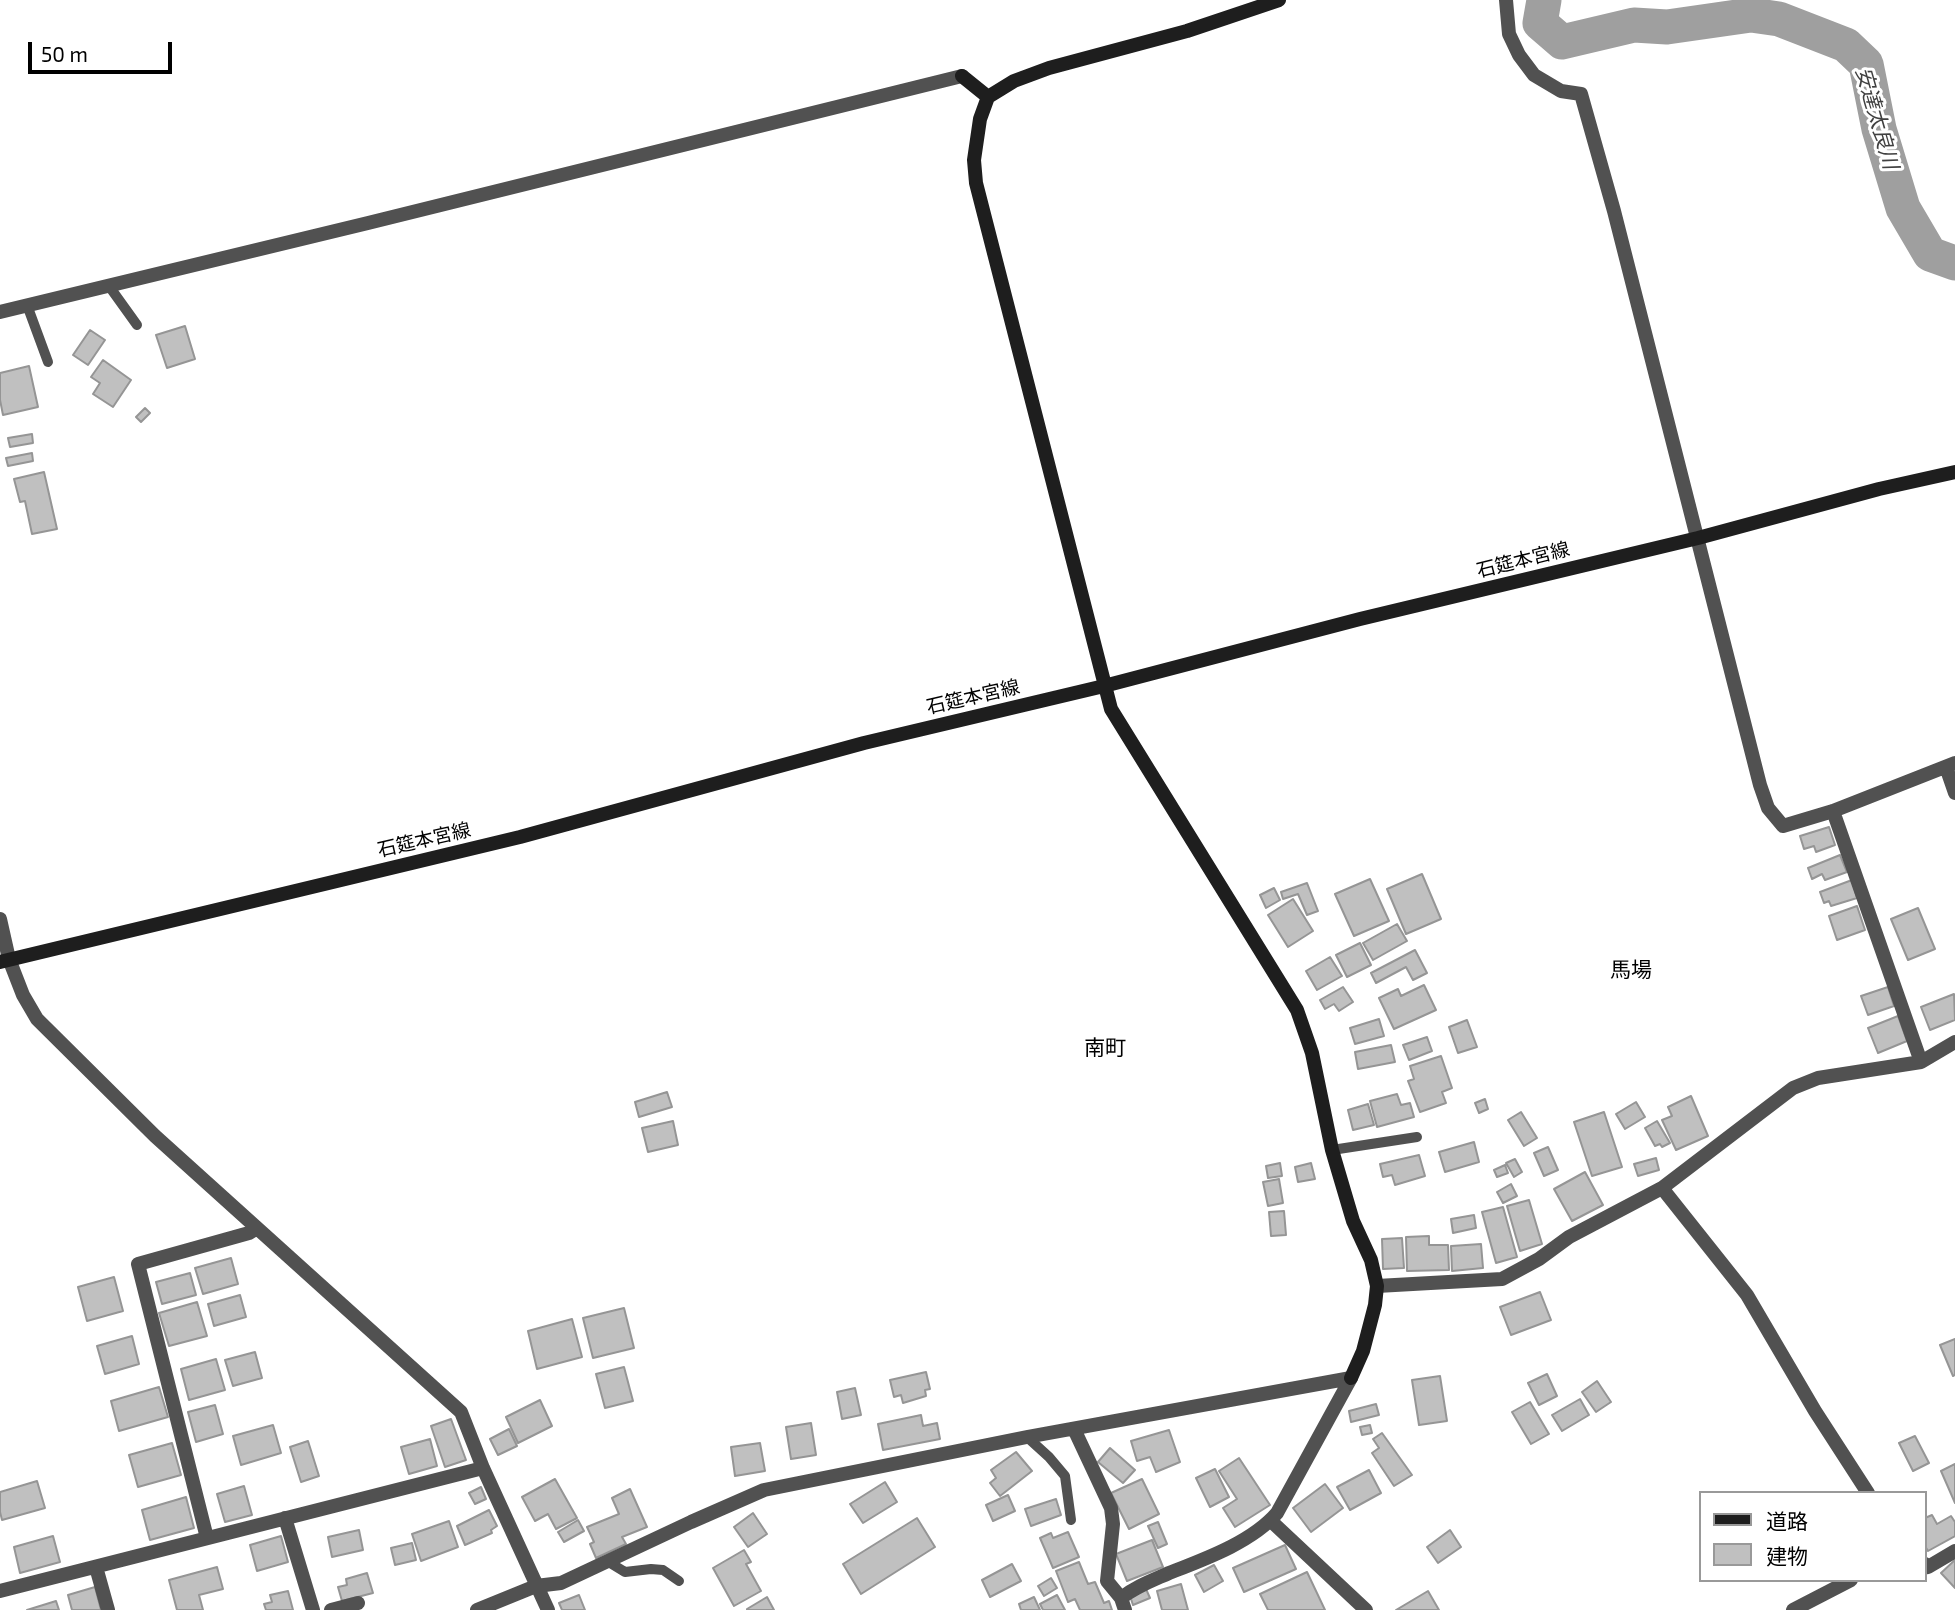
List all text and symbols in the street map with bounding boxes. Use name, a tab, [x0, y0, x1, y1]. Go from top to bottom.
scale bar	[32, 28, 175, 72]
text: 50 m	[41, 41, 88, 66]
water label: 安達太良川	[1850, 64, 1904, 172]
street label: 石筵本宮線	[1474, 537, 1572, 583]
street label: 石筵本宮線	[924, 675, 1022, 719]
street label: 石筵本宮線	[375, 818, 473, 862]
district label: 馬場	[1610, 957, 1652, 983]
district label: 南町	[1084, 1035, 1126, 1061]
legend	[1700, 1491, 1927, 1582]
text: 道路	[1766, 1508, 1808, 1533]
text: 建物	[1766, 1543, 1808, 1568]

